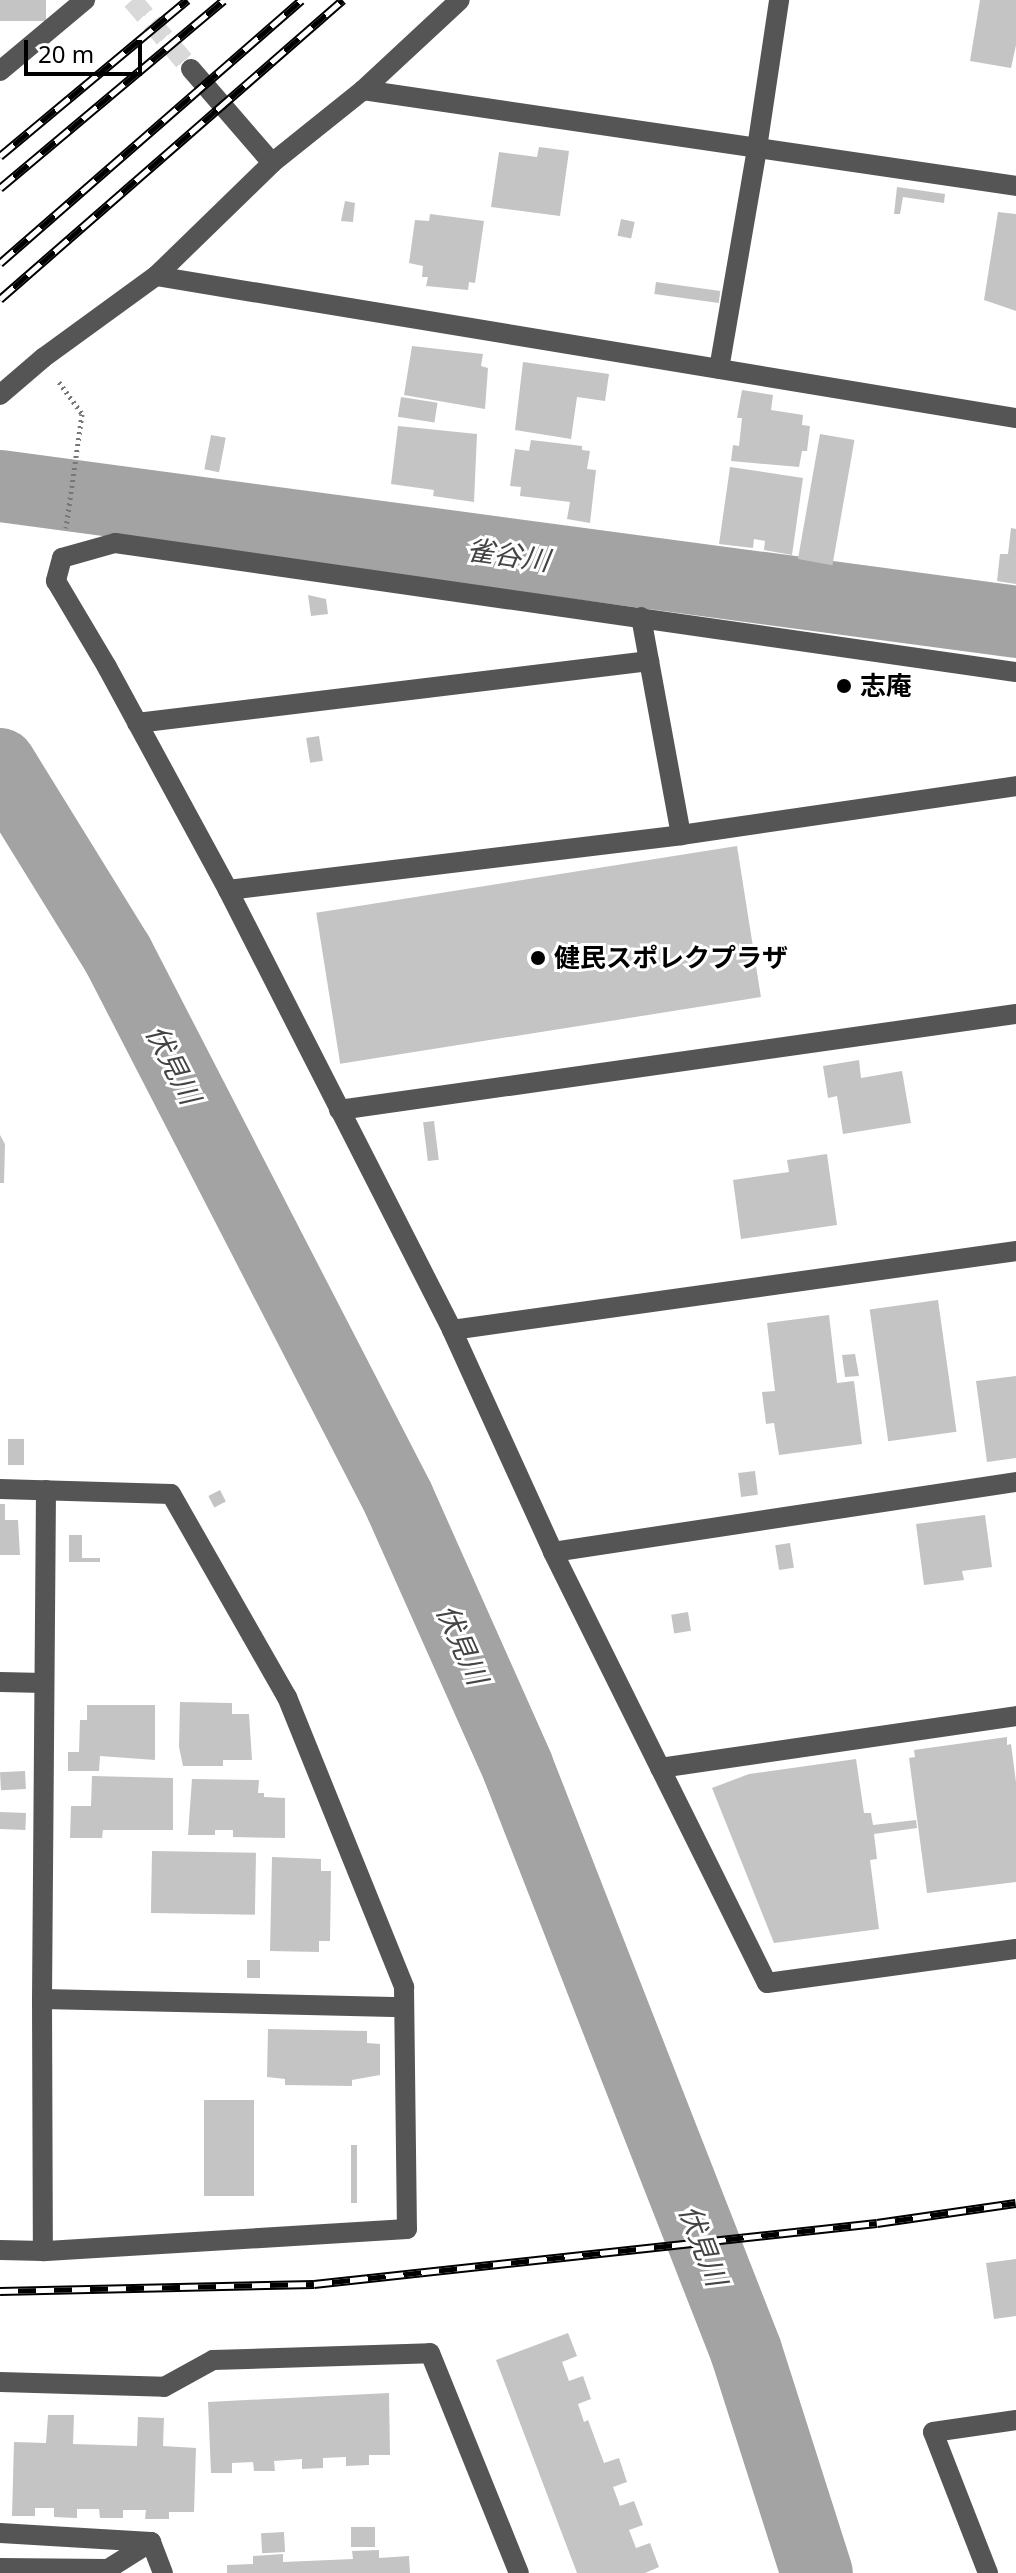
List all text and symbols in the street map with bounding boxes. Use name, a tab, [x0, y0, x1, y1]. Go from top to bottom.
scale bar	[28, 24, 146, 74]
text: 20 m	[38, 37, 94, 70]
water label: 雀谷川	[464, 532, 552, 576]
place label: 志庵	[860, 670, 912, 702]
marker: 志庵	[835, 677, 853, 695]
place label: 健民スポレクプラザ	[554, 942, 788, 974]
marker: 健民スポレクプラザ	[529, 949, 547, 967]
water label: 伏見川	[140, 1019, 208, 1109]
water label: 伏見川	[431, 1599, 495, 1689]
water label: 伏見川	[673, 2200, 735, 2290]

